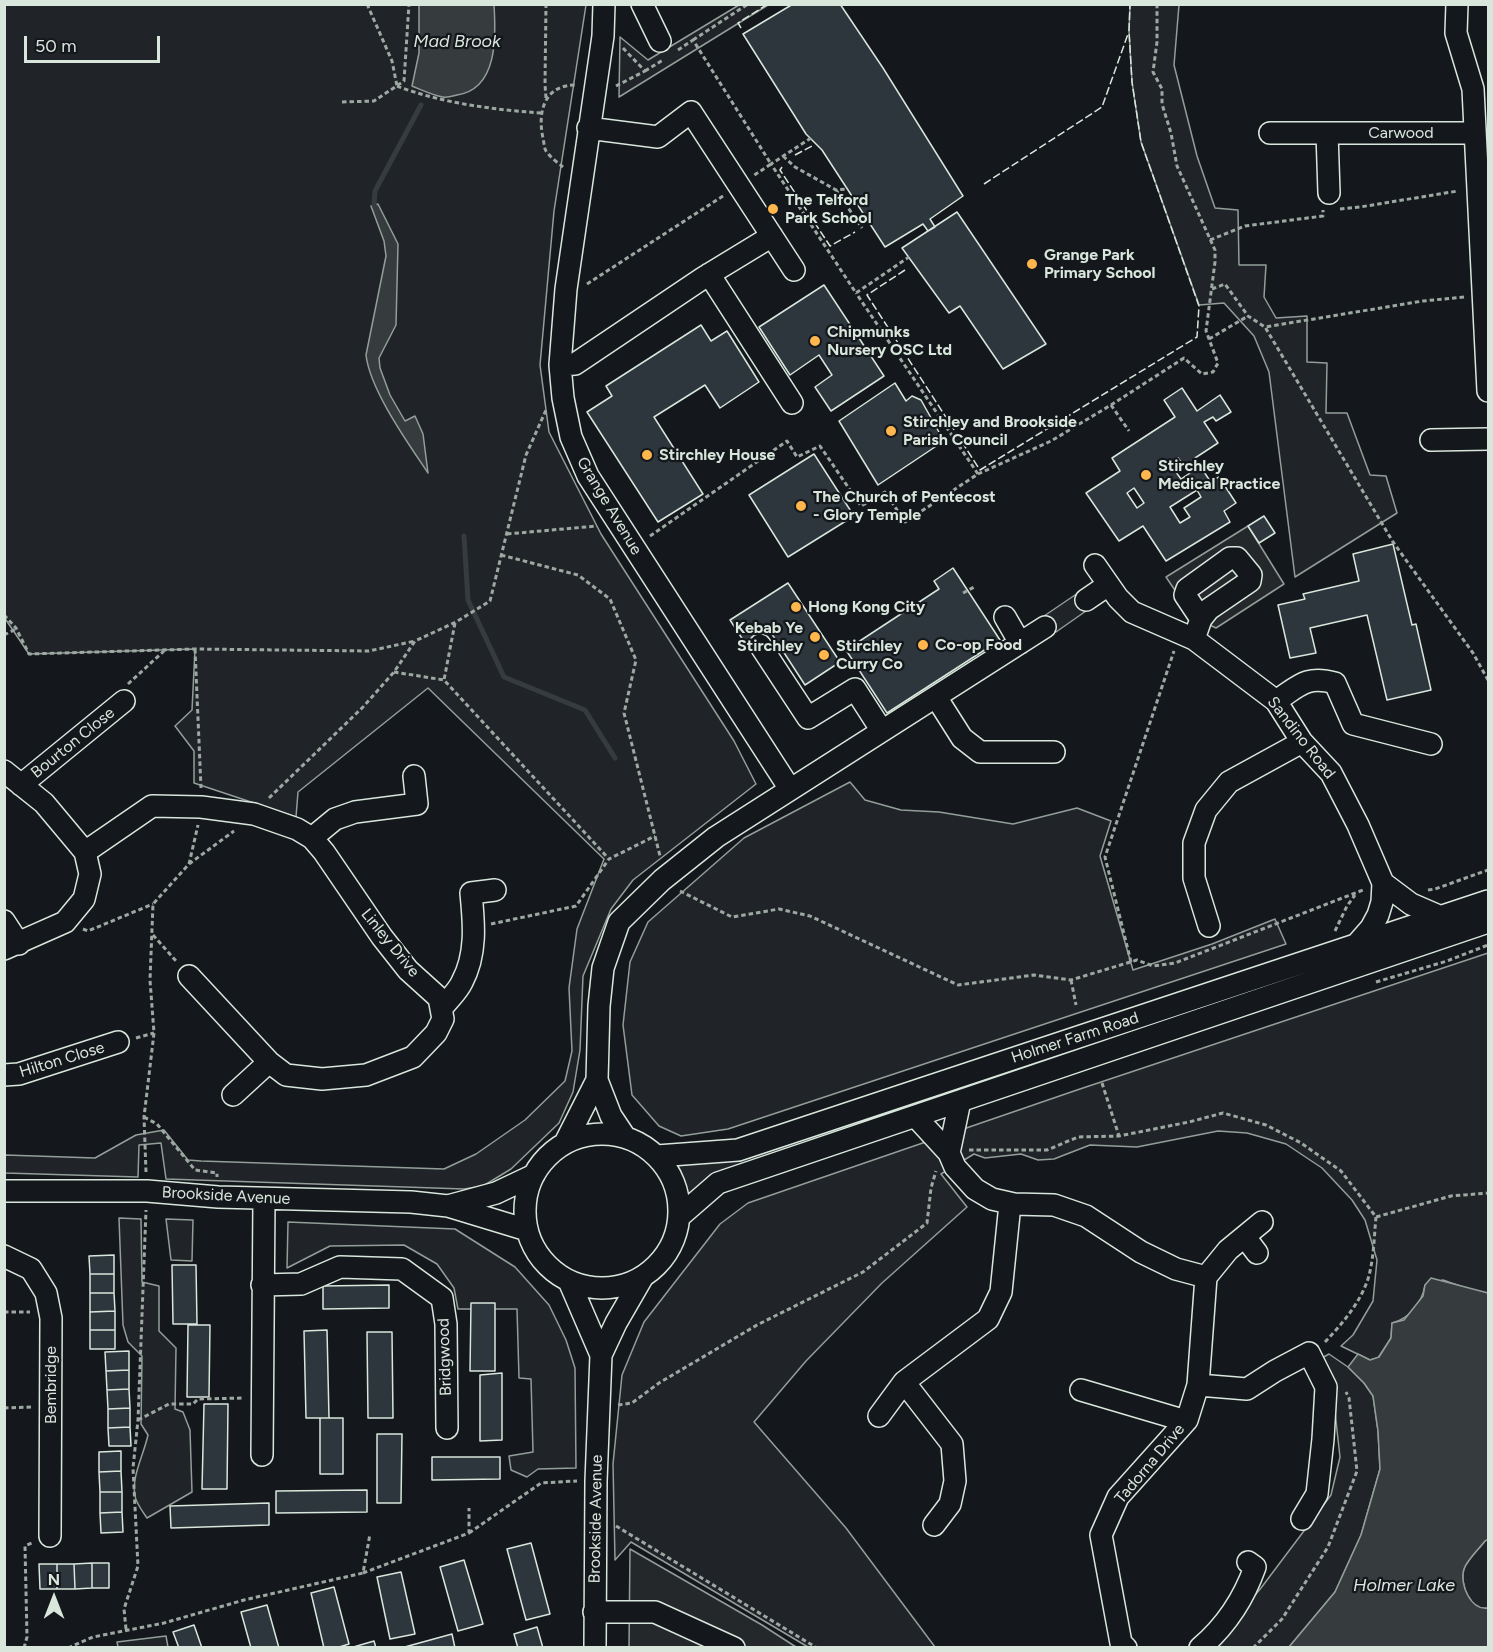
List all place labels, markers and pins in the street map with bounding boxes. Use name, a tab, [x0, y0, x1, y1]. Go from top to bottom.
place label: The Telford Park School	[785, 190, 872, 228]
marker: The Telford Park School	[766, 202, 780, 216]
place label: Grange Park Primary School	[1044, 245, 1156, 283]
marker: Grange Park Primary School	[1025, 257, 1039, 271]
place label: Chipmunks Nursery OSC Ltd	[827, 322, 952, 360]
marker: Chipmunks Nursery OSC Ltd	[808, 334, 822, 348]
place label: Stirchley and Brookside Parish Council	[903, 412, 1077, 450]
marker: Stirchley and Brookside Parish Council	[884, 424, 898, 438]
place label: Stirchley House	[659, 445, 775, 465]
marker: Stirchley House	[640, 448, 654, 462]
place label: Stirchley Medical Practice	[1158, 456, 1280, 494]
marker: Stirchley Medical Practice	[1139, 468, 1153, 482]
place label: The Church of Pentecost - Glory Temple	[813, 487, 996, 525]
marker: The Church of Pentecost - Glory Temple	[794, 499, 808, 513]
place label: Hong Kong City	[808, 597, 925, 617]
marker: Hong Kong City	[789, 600, 803, 614]
place label: Kebab Ye Stirchley	[735, 618, 803, 656]
marker: Kebab Ye Stirchley	[808, 630, 822, 644]
place label: Co-op Food	[935, 635, 1022, 655]
place label: Stirchley Curry Co	[836, 636, 903, 674]
marker: Co-op Food	[916, 638, 930, 652]
marker: Stirchley Curry Co	[817, 648, 831, 662]

